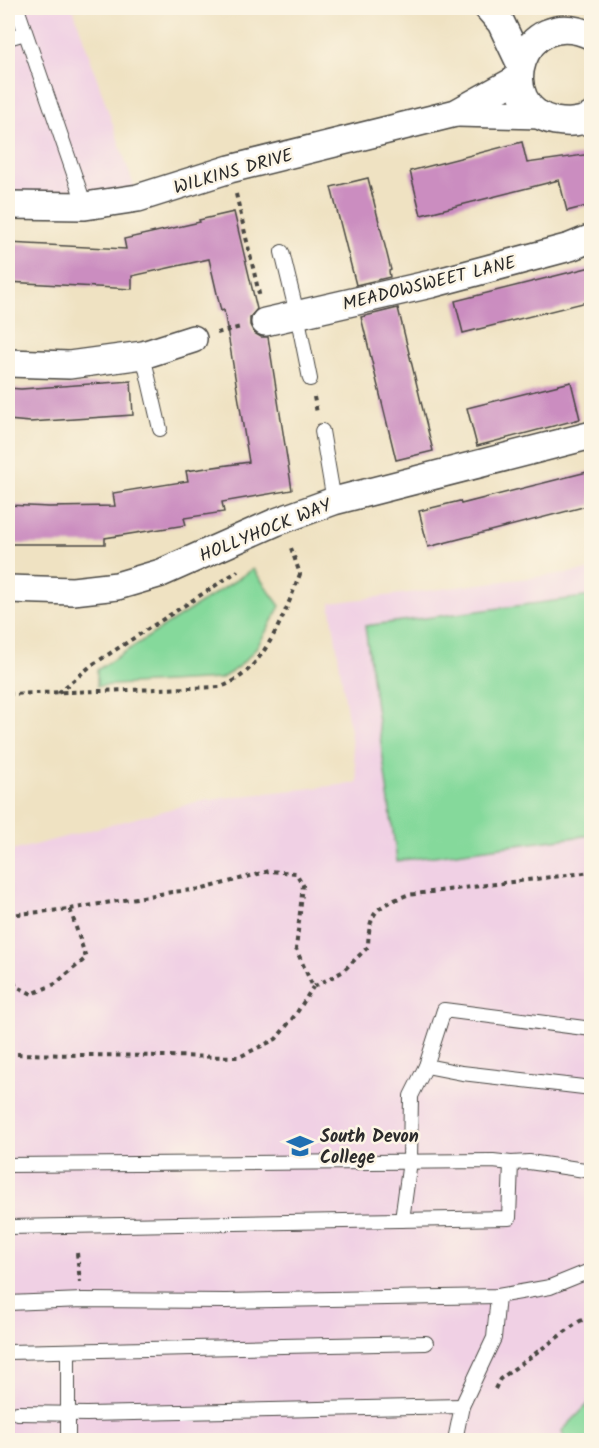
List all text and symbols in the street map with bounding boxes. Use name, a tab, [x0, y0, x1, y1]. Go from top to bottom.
street label: WILKINS DRIVE	[171, 141, 297, 203]
street label: MEADOWSWEET LANE	[340, 249, 519, 320]
street label: HOLLYHOCK WAY	[195, 491, 337, 571]
place label: South Devon College	[320, 1123, 419, 1173]
school or university icon: South Devon College	[285, 1131, 315, 1161]

